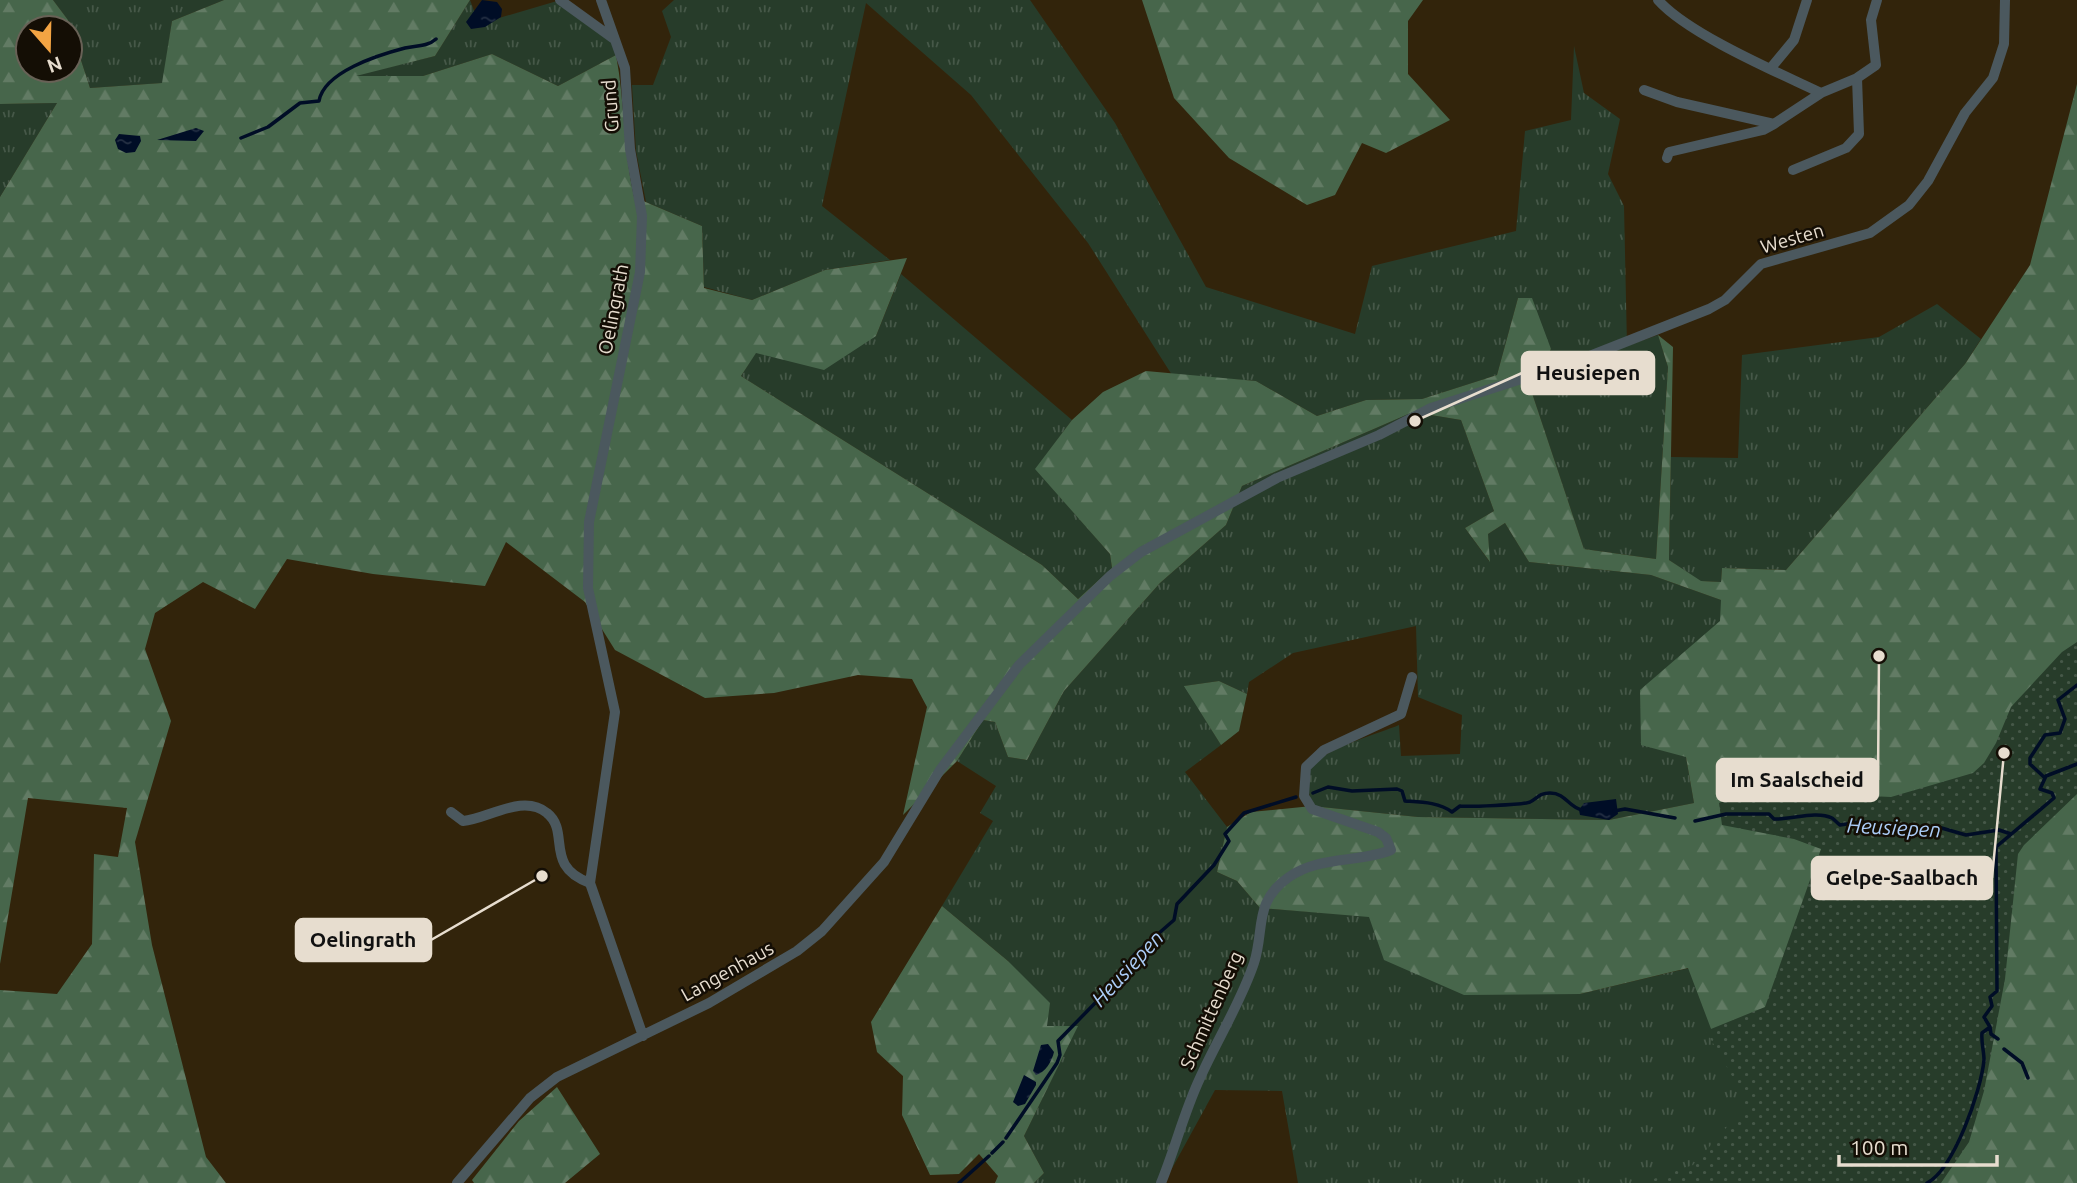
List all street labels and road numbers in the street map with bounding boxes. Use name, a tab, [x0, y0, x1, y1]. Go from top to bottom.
street label: Grund	[597, 79, 623, 133]
street label: Westen	[1758, 218, 1826, 258]
street label: Oelingrath	[593, 262, 633, 356]
street label: Langenhaus	[677, 937, 777, 1005]
street label: Schmittenberg	[1175, 948, 1247, 1072]

